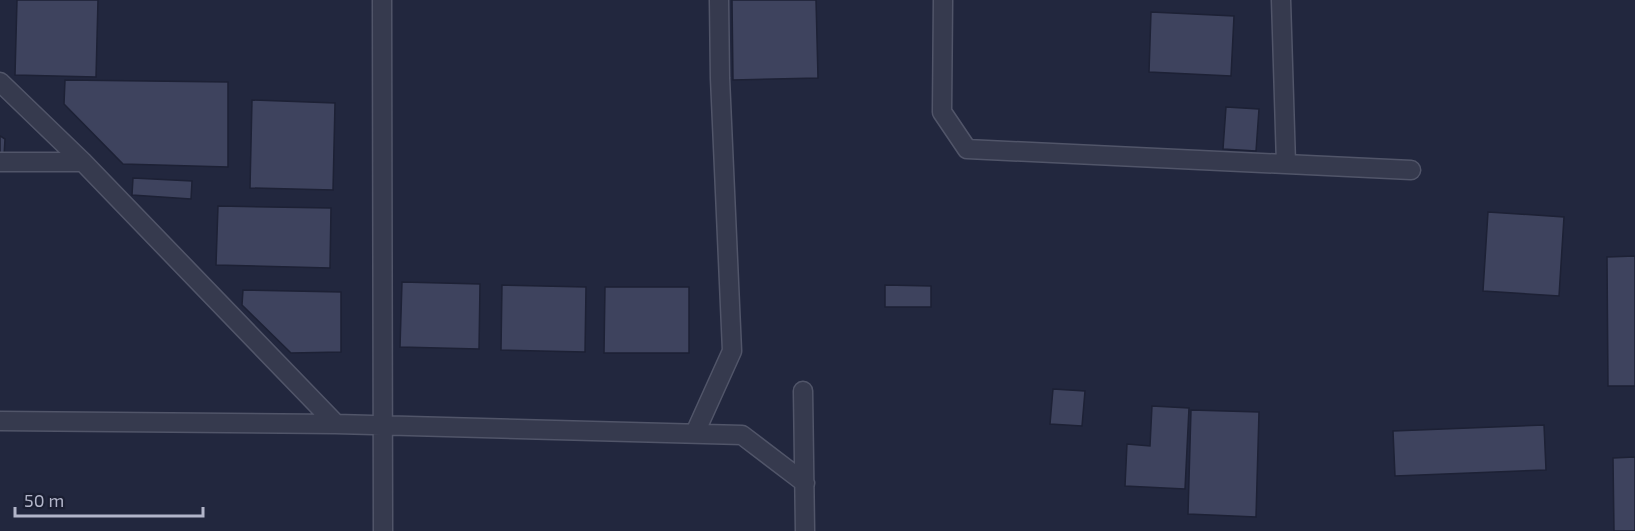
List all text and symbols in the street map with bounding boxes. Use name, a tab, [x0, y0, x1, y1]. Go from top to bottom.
scale bar	[15, 480, 202, 518]
text: 50 m	[24, 489, 64, 511]

